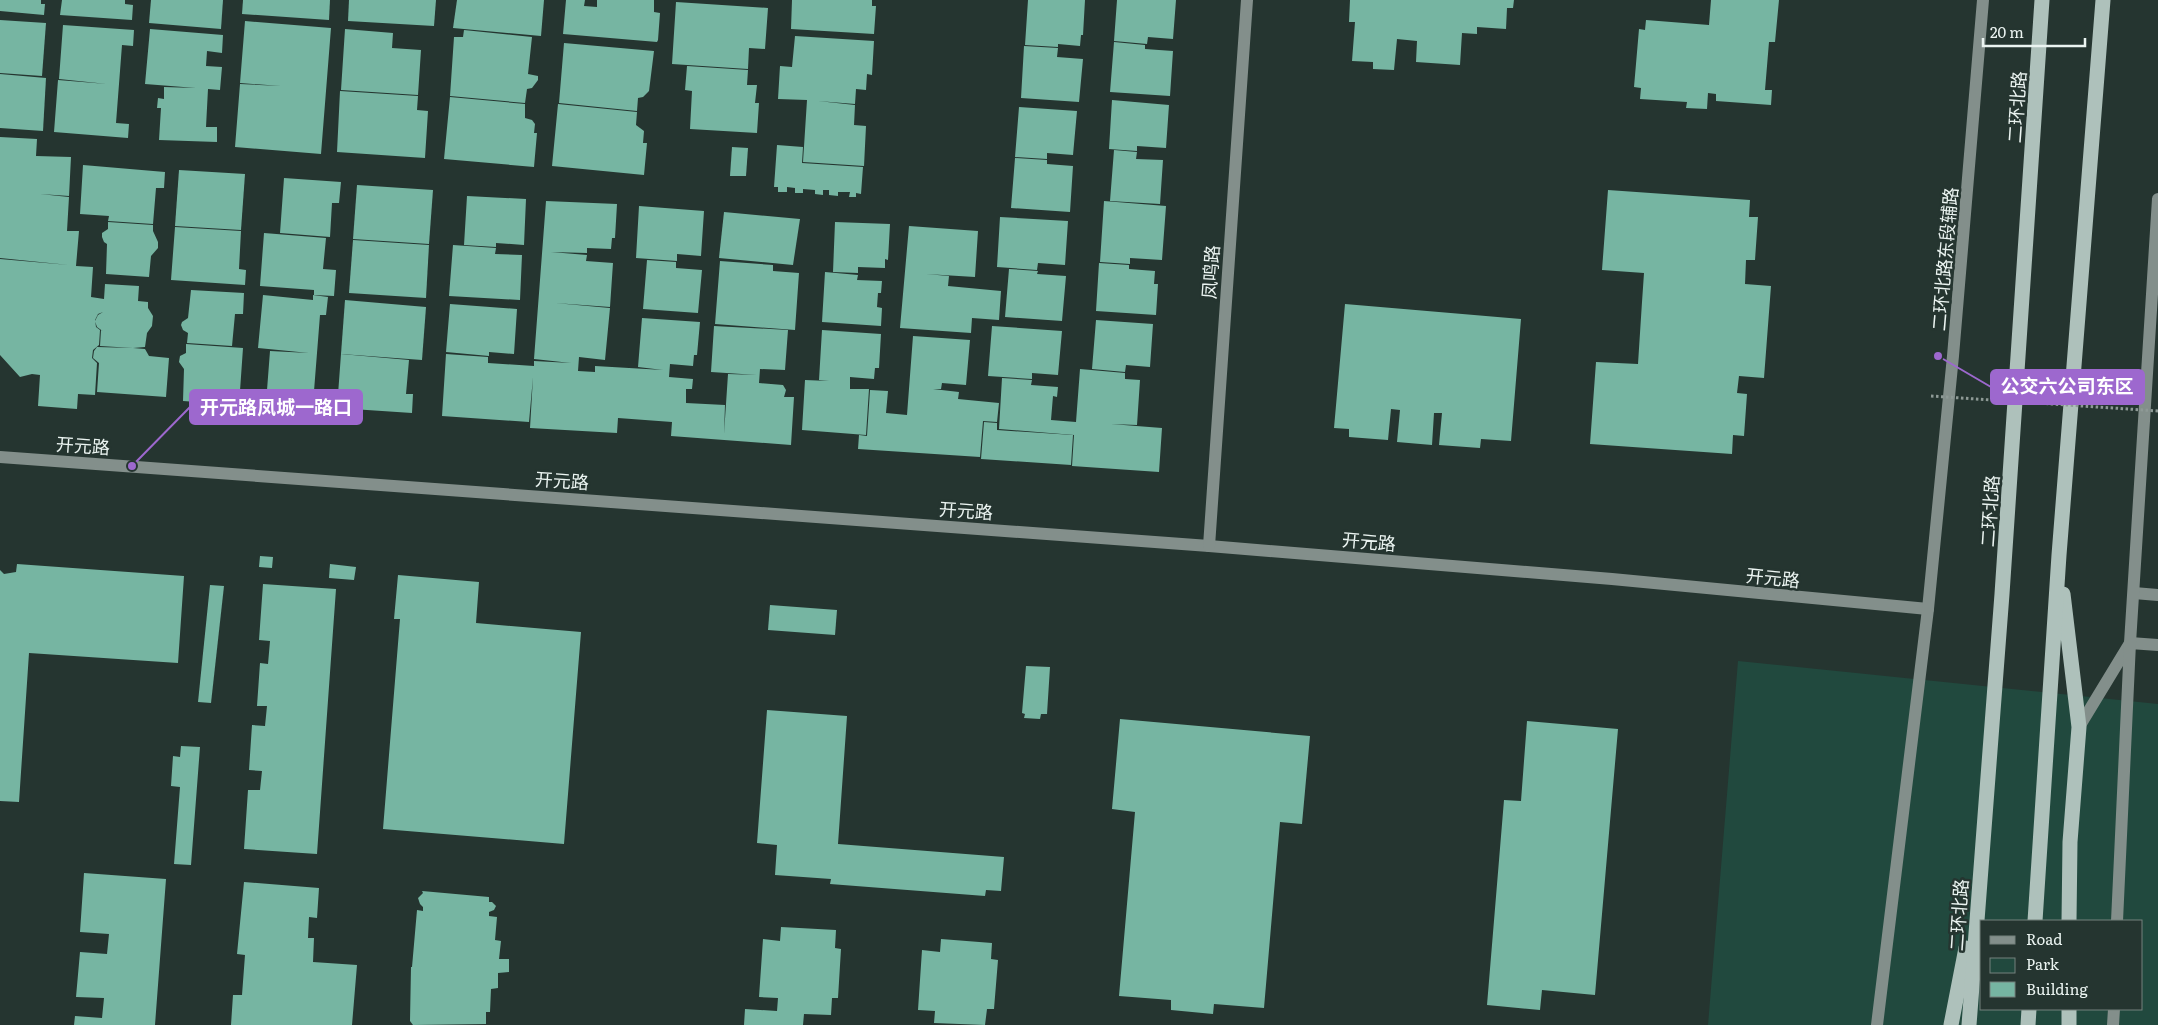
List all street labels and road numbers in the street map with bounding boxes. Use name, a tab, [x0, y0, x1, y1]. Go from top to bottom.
street label: 二环北路	[2000, 70, 2032, 144]
street label: 二环北路东段辅路	[1924, 186, 1964, 332]
street label: 凤鸣路	[1195, 244, 1225, 300]
street label: 开元路	[55, 430, 111, 460]
street label: 开元路	[534, 465, 590, 495]
street label: 二环北路	[1973, 474, 2005, 548]
street label: 开元路	[938, 495, 994, 525]
street label: 开元路	[1341, 525, 1397, 557]
street label: 开元路	[1745, 561, 1801, 593]
street label: 二环北路	[1942, 878, 1974, 952]

